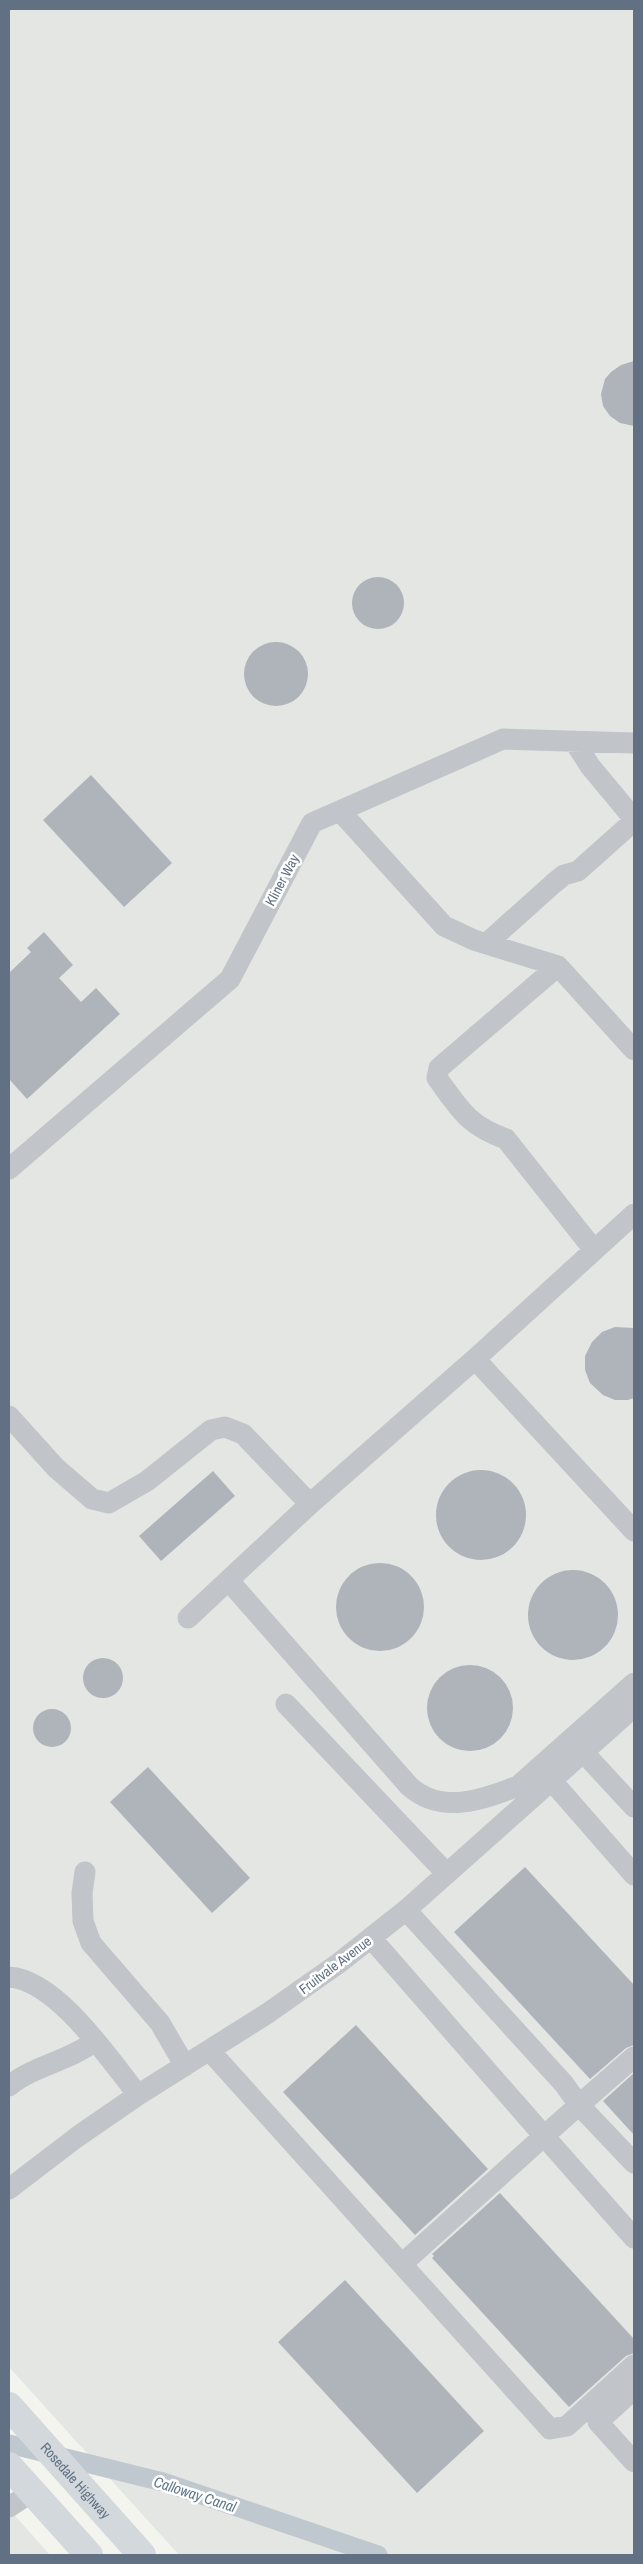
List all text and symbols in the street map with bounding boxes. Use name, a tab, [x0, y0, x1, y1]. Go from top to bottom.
street label: Kliner Way	[261, 851, 303, 909]
street label: Fruitvale Avenue	[295, 1932, 375, 1998]
street label: Rosedale Highway	[37, 2439, 115, 2523]
water label: Calloway Canal	[151, 2471, 239, 2517]

